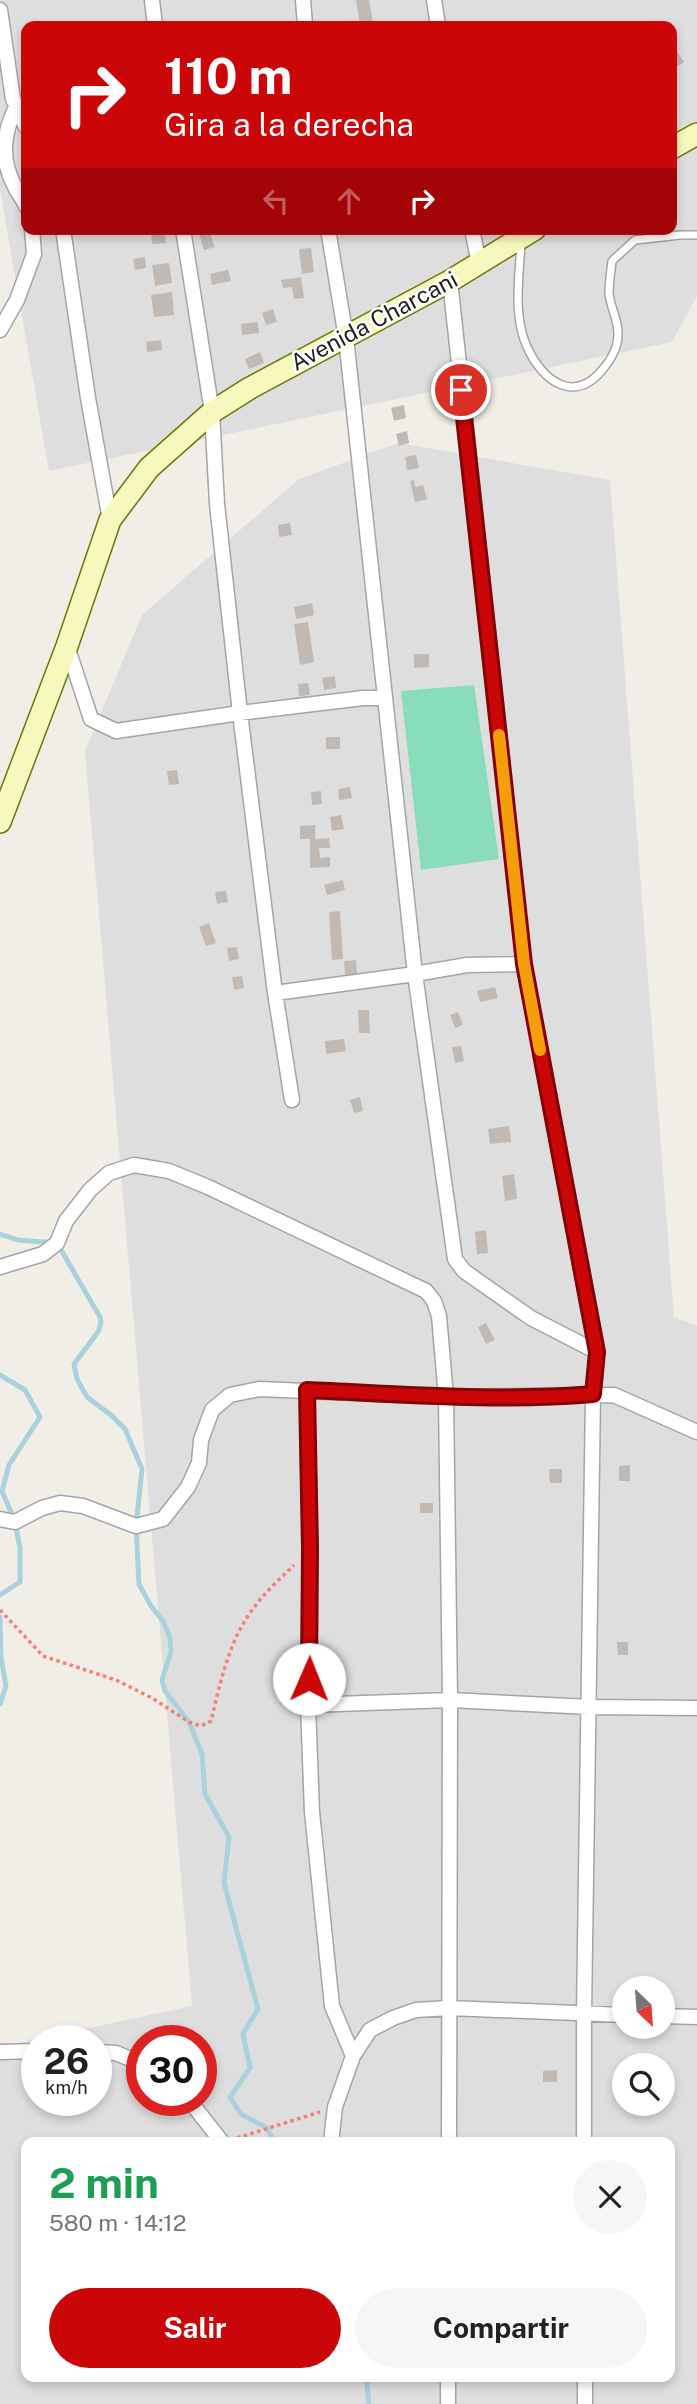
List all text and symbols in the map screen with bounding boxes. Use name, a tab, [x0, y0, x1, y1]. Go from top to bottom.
text: 110 m	[164, 47, 292, 105]
icon: right	[49, 49, 140, 140]
text: Gira a la derecha	[164, 106, 414, 143]
icon: left	[257, 182, 295, 220]
icon: ahead	[330, 182, 368, 220]
icon: right	[403, 182, 441, 220]
street label: Avenida Charcani	[286, 265, 462, 376]
pin	[431, 360, 491, 420]
icon: arrive	[442, 371, 480, 409]
position arrow	[272, 1642, 346, 1716]
north arrow	[612, 1976, 676, 2039]
map controls	[612, 1976, 675, 2116]
speed limit sign: 30	[126, 2025, 217, 2116]
text: 26	[44, 2041, 89, 2082]
button: search	[612, 2053, 675, 2116]
text: km/h	[45, 2077, 88, 2098]
text: 2 min	[49, 2158, 159, 2207]
button: close	[573, 2160, 647, 2234]
text: 580 m · 14:12	[49, 2209, 186, 2236]
button: Salir	[49, 2288, 341, 2368]
button: Compartir	[355, 2288, 647, 2368]

